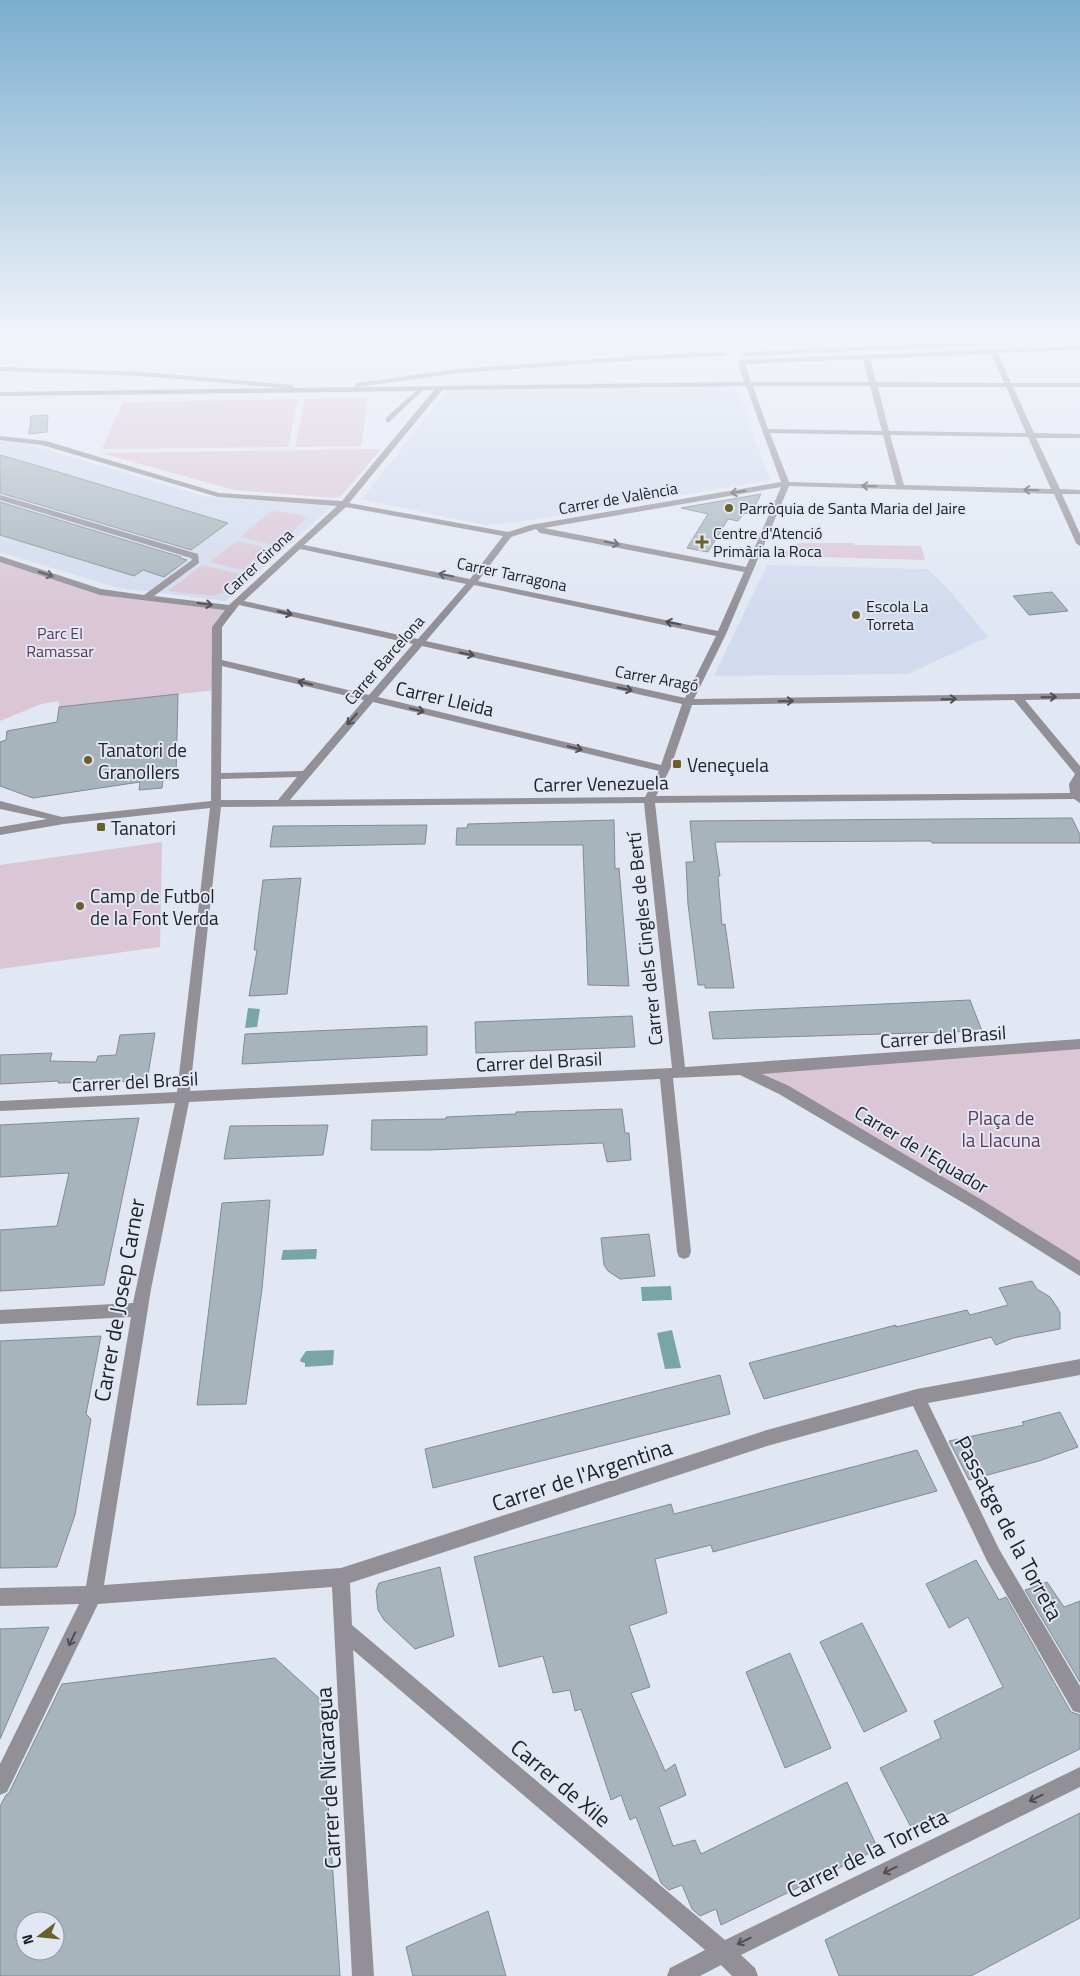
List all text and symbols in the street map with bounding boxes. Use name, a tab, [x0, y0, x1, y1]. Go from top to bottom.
street label: Carrer de València	[557, 476, 679, 520]
one-way arrow	[861, 481, 878, 491]
one-way arrow	[1024, 486, 1040, 495]
one-way arrow	[730, 488, 746, 498]
place label: Parròquia de Santa Maria del Jaire	[739, 496, 966, 520]
marker: Parròquia de Santa Maria del Jaire	[723, 502, 735, 514]
place label: Centre d'Atenció Primària la Roca	[713, 521, 822, 563]
street label: Carrer Girona	[217, 523, 299, 601]
marker: Centre d'Atenció Primària la Roca	[695, 535, 709, 549]
one-way arrow	[604, 539, 620, 549]
street label: Carrer Tarragona	[455, 551, 569, 597]
one-way arrow	[38, 570, 54, 580]
one-way arrow	[438, 570, 454, 580]
place label: Escola La Torreta	[866, 594, 929, 636]
one-way arrow	[197, 599, 213, 609]
one-way arrow	[276, 609, 292, 618]
marker: Escola La Torreta	[850, 609, 862, 621]
street label: Carrer Barcelona	[338, 610, 430, 710]
one-way arrow	[666, 618, 682, 628]
park label: Parc El Ramassar	[26, 621, 94, 663]
one-way arrow	[458, 650, 474, 659]
street label: Carrer Aragó	[613, 659, 701, 697]
street label: Carrer Lleida	[393, 673, 497, 723]
one-way arrow	[298, 678, 314, 687]
one-way arrow	[617, 685, 633, 694]
one-way arrow	[1040, 692, 1057, 702]
one-way arrow	[940, 694, 956, 703]
one-way arrow	[778, 696, 794, 706]
one-way arrow	[409, 706, 425, 715]
one-way arrow	[347, 712, 358, 725]
place label: Tanatori de Granollers	[98, 735, 187, 786]
one-way arrow	[567, 744, 583, 753]
place label: Veneçuela	[687, 750, 769, 779]
marker: Tanatori de Granollers	[82, 754, 94, 766]
marker: Veneçuela	[671, 758, 683, 770]
street label: Carrer Venezuela	[533, 767, 669, 799]
place label: Tanatori	[111, 813, 176, 842]
marker: Tanatori	[95, 821, 107, 833]
street label: Carrer dels Cingles de Bertí	[618, 829, 670, 1047]
place label: Camp de Futbol de la Font Verda	[90, 881, 219, 932]
marker: Camp de Futbol de la Font Verda	[74, 900, 86, 912]
street label: Carrer del Brasil	[879, 1017, 1007, 1055]
street label: Carrer del Brasil	[475, 1043, 603, 1079]
street label: Carrer del Brasil	[71, 1063, 199, 1099]
street label: Carrer de l'Equador	[849, 1097, 995, 1201]
park label: Plaça de la Llacuna	[961, 1103, 1041, 1154]
street label: Carrer de Josep Carner	[84, 1195, 154, 1404]
street label: Carrer de l'Argentina	[487, 1430, 677, 1520]
street label: Passatge de la Torreta	[946, 1430, 1072, 1626]
one-way arrow	[67, 1631, 76, 1646]
street label: Carrer de Nicaragua	[306, 1686, 350, 1870]
street label: Carrer de Xile	[503, 1731, 619, 1835]
one-way arrow	[1029, 1794, 1044, 1803]
street label: Carrer de la Torreta	[780, 1799, 954, 1907]
one-way arrow	[883, 1866, 898, 1875]
north arrow	[15, 1911, 65, 1961]
text: N	[16, 1932, 38, 1947]
one-way arrow	[737, 1936, 752, 1946]

